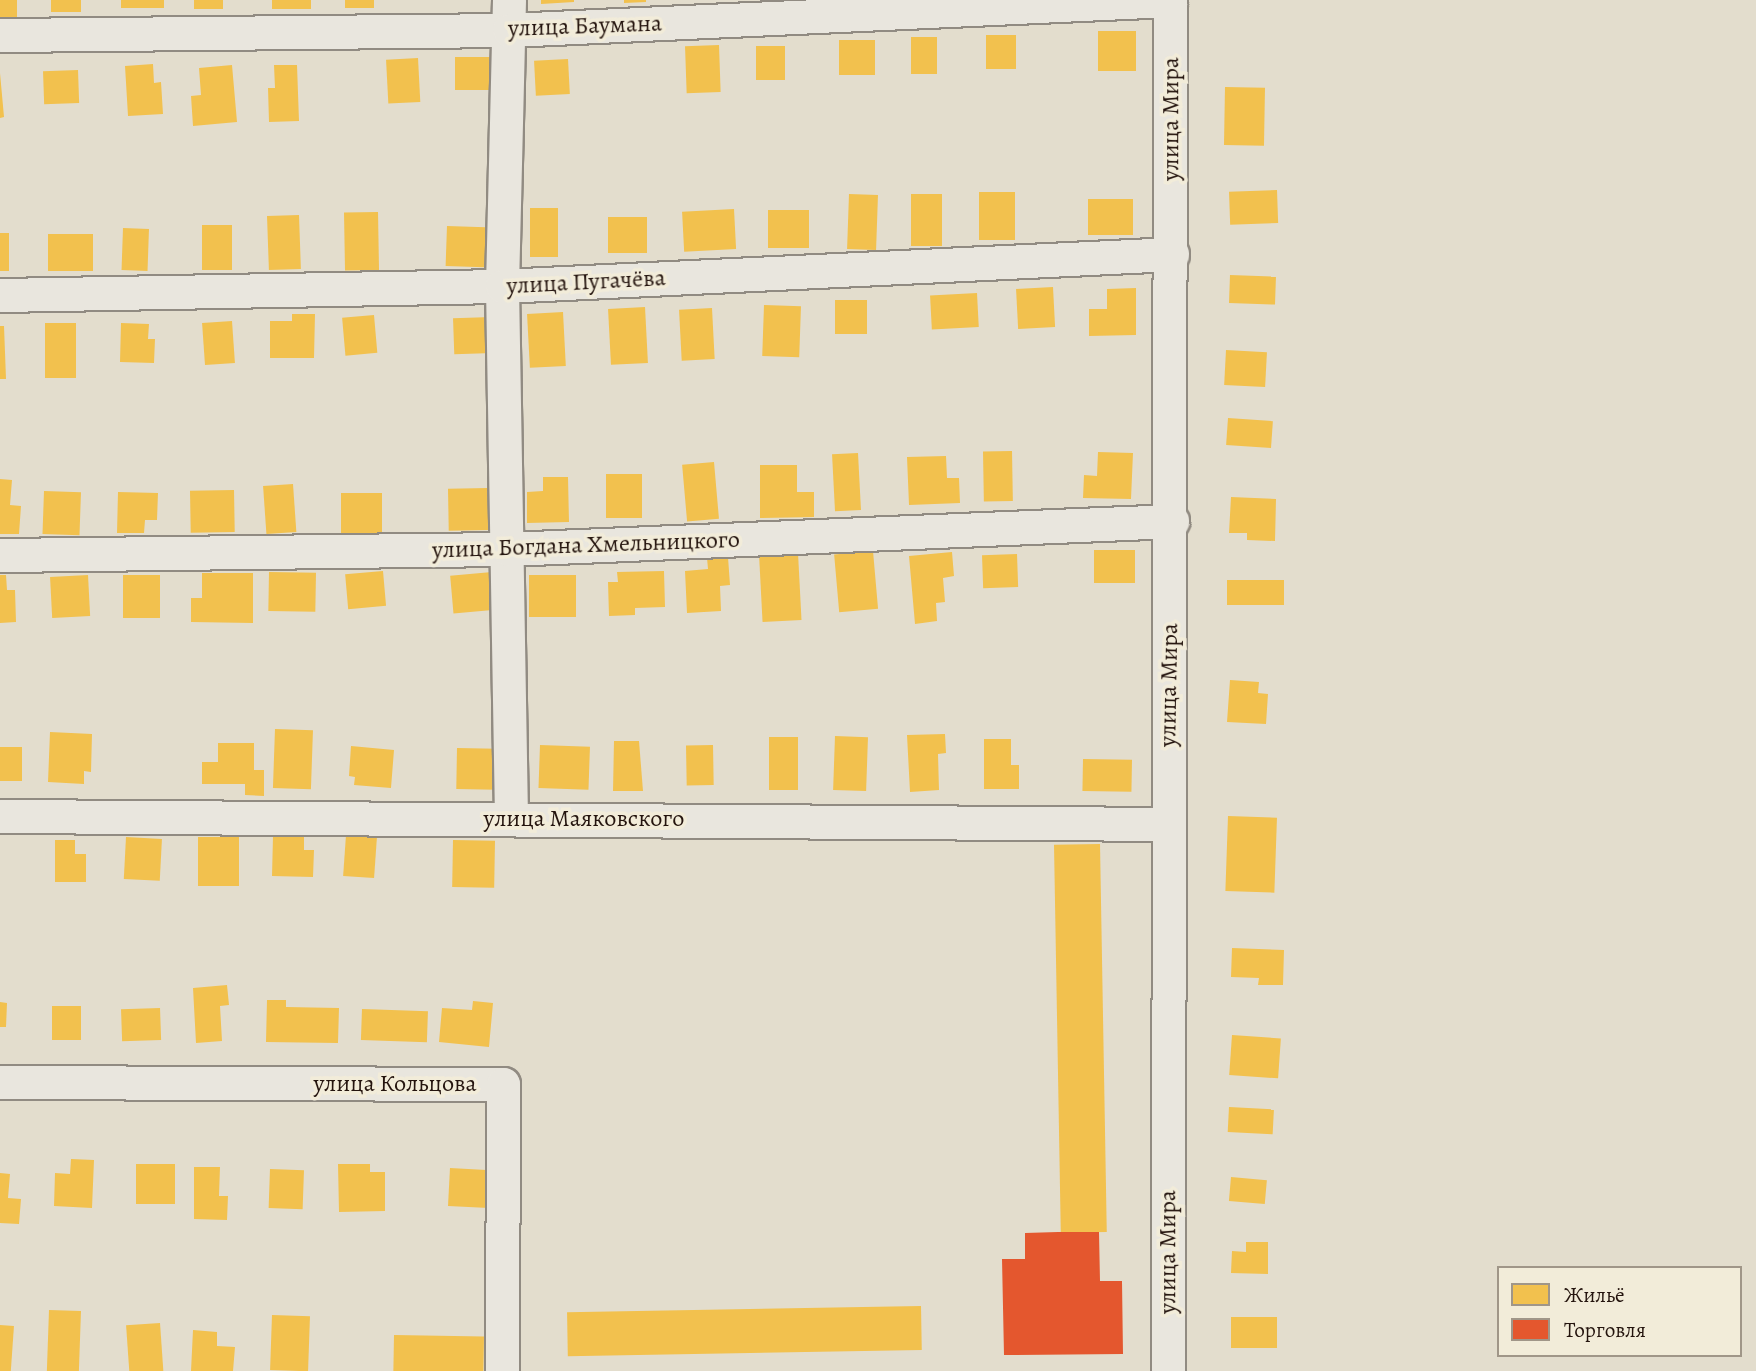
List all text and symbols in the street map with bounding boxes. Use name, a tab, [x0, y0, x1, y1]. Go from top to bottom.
street label: улица Баумана	[508, 9, 662, 43]
street label: улица Мира	[1157, 57, 1185, 181]
street label: улица Пугачёва	[506, 263, 666, 301]
street label: улица Богдана Хмельницкого	[432, 525, 740, 565]
street label: улица Мира	[1154, 623, 1184, 747]
street label: улица Маяковского	[484, 805, 684, 833]
street label: улица Кольцова	[313, 1070, 477, 1098]
street label: улица Мира	[1154, 1190, 1182, 1314]
legend	[1497, 1266, 1742, 1357]
text: Жильё	[1564, 1281, 1625, 1309]
text: Торговля	[1564, 1316, 1646, 1344]

